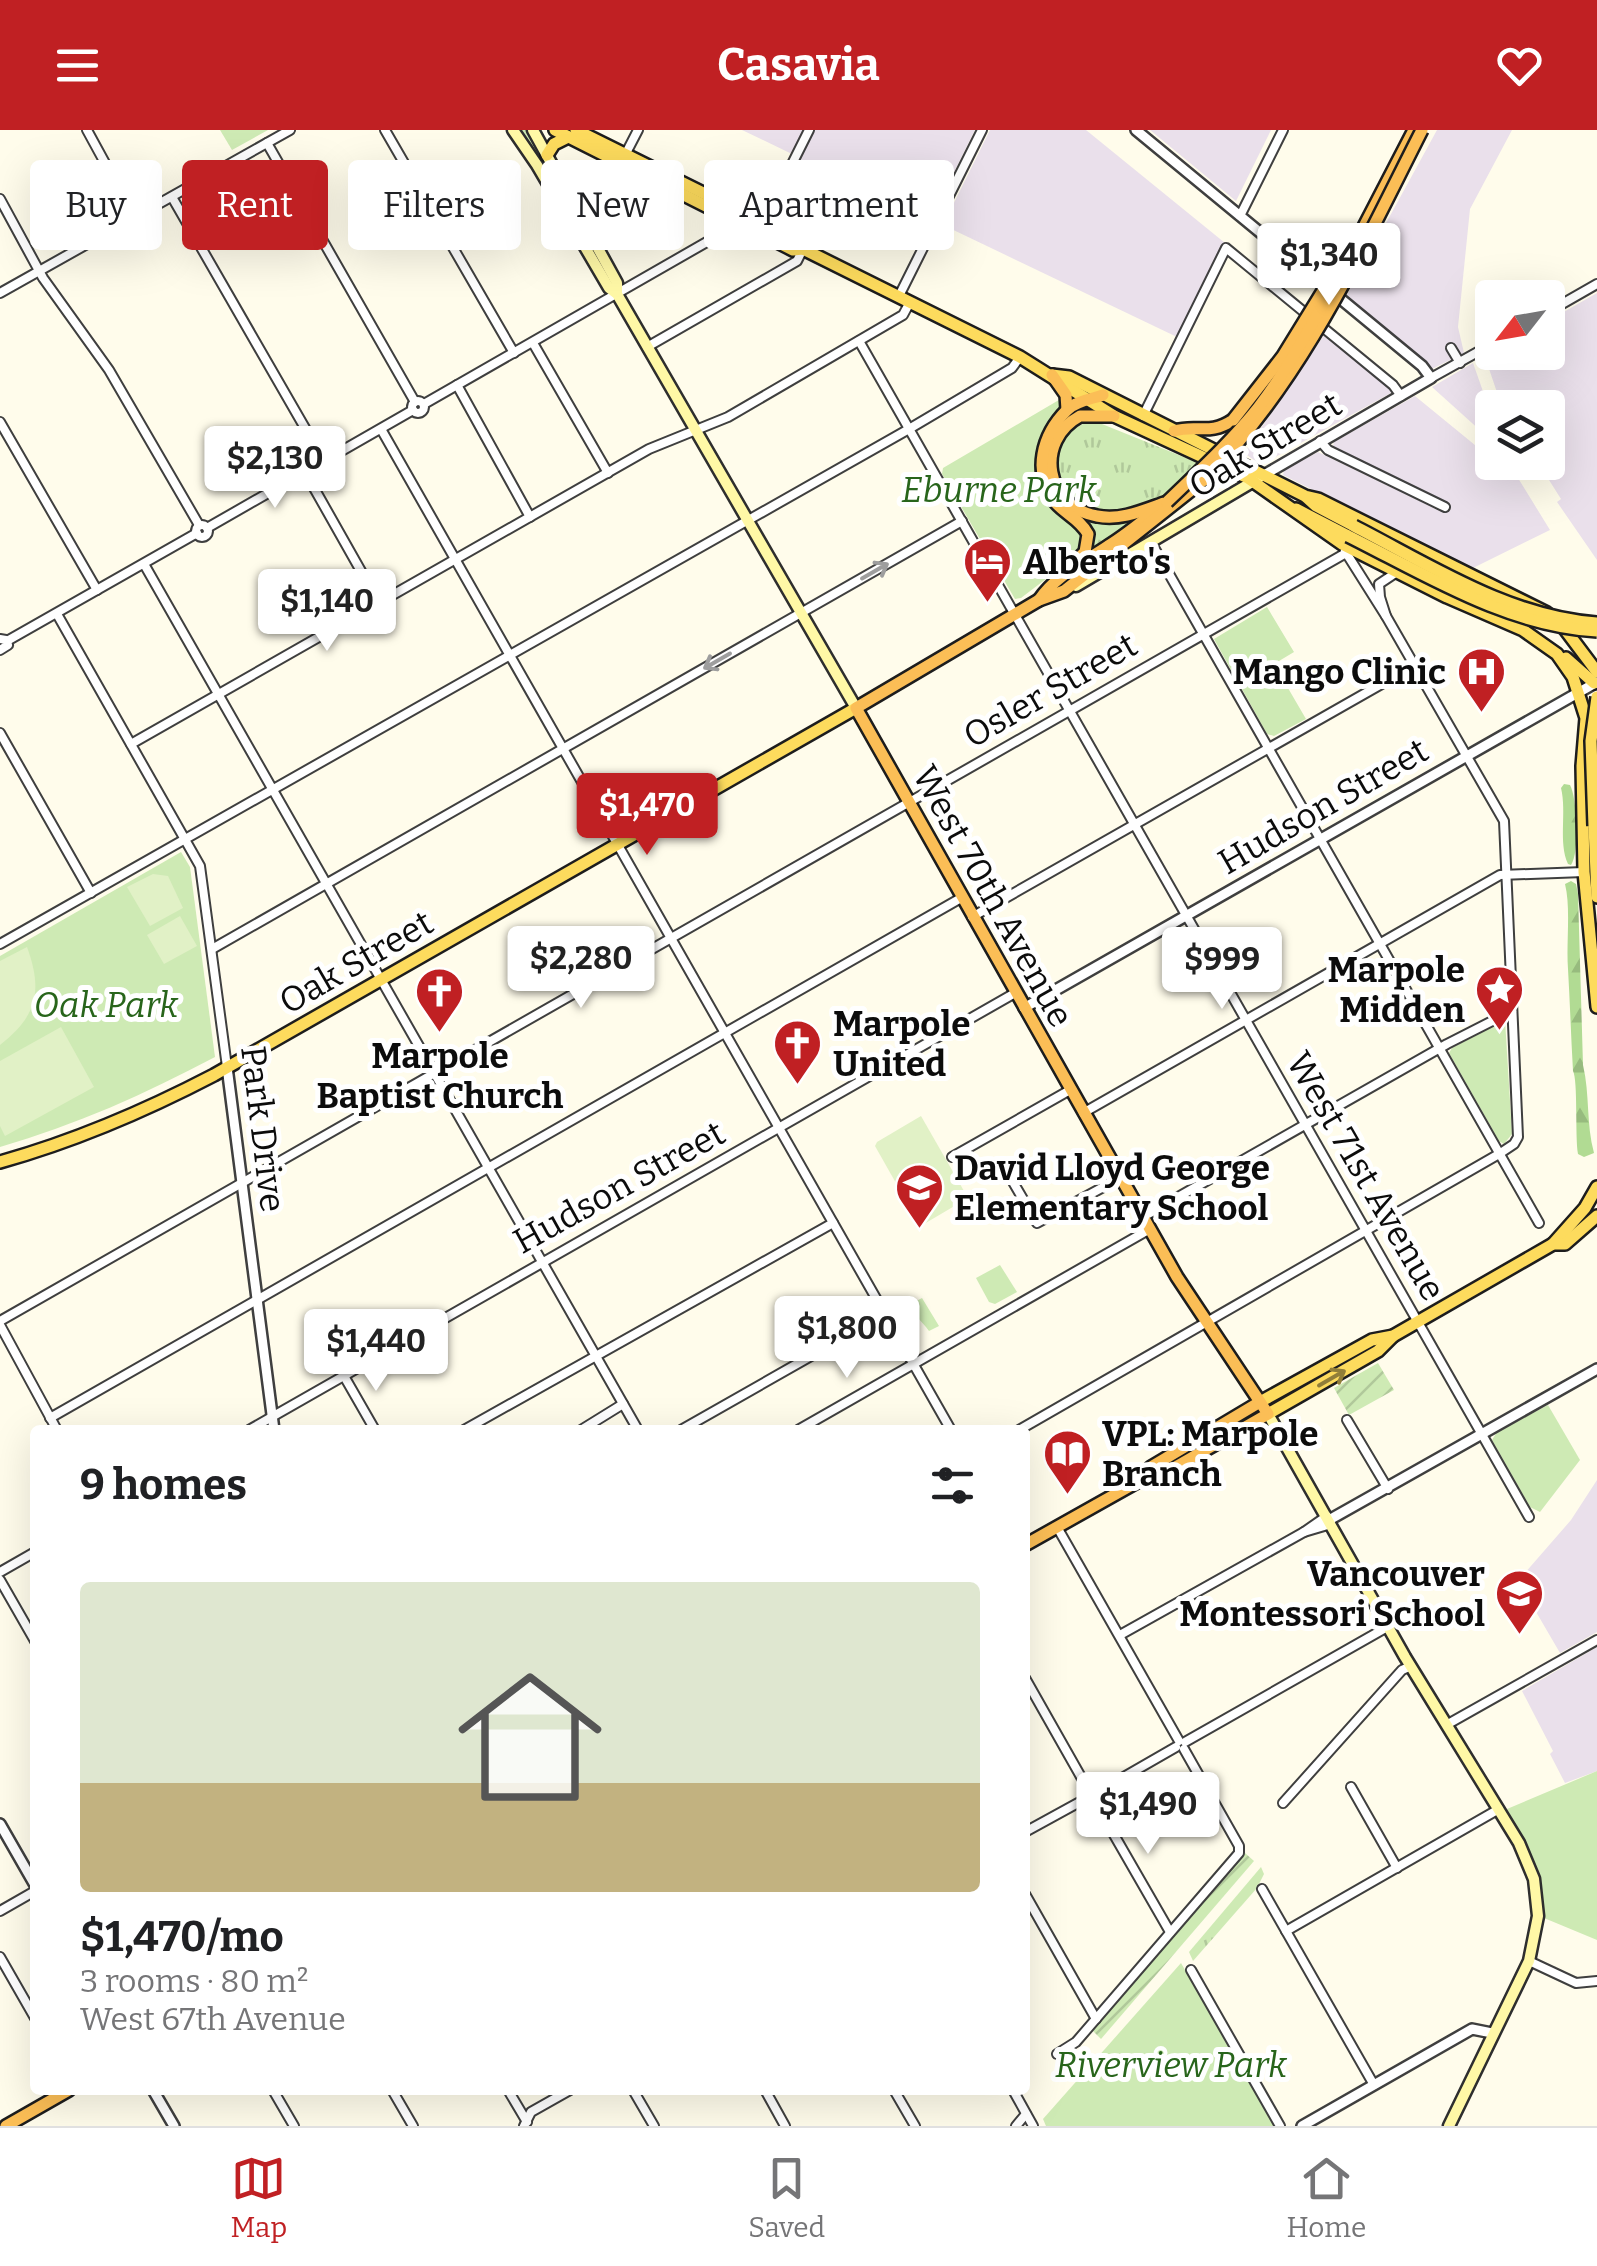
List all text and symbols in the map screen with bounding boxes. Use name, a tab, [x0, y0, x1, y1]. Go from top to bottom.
icon: menu	[50, 38, 105, 93]
text: Casavia	[717, 38, 880, 92]
icon: heart	[1492, 38, 1547, 93]
chip: Buy	[30, 160, 162, 250]
chip: Rent	[182, 160, 328, 250]
chip: Filters	[348, 160, 521, 250]
chip: New	[541, 160, 684, 250]
chip: Apartment	[704, 160, 954, 250]
pin: $1,340	[1248, 223, 1410, 308]
text: $1,340	[1279, 236, 1379, 274]
north arrow	[1475, 280, 1565, 370]
map controls	[1475, 280, 1565, 480]
street label: Oak Street	[1181, 383, 1349, 507]
button: layers	[1475, 390, 1565, 480]
pin: $2,130	[194, 426, 356, 511]
text: $2,130	[226, 439, 324, 477]
park label: Eburne Park	[901, 469, 1098, 511]
hotel icon: Alberto's	[962, 536, 1014, 604]
place label: Alberto's	[1023, 541, 1171, 583]
one-way arrow	[860, 561, 888, 581]
pin: $1,140	[246, 569, 408, 654]
text: $1,140	[280, 582, 374, 620]
street label: Osler Street	[956, 623, 1144, 756]
hospital icon: Mango Clinic	[1455, 646, 1507, 714]
one-way arrow	[703, 651, 732, 671]
place label: Mango Clinic	[1233, 651, 1446, 693]
street label: Hudson Street	[1211, 729, 1436, 883]
street label: West 70th Avenue	[904, 758, 1082, 1034]
pin: $1,470	[566, 773, 728, 858]
text: $1,470	[599, 786, 695, 824]
street label: Oak Street	[272, 901, 440, 1023]
pin: $2,280	[500, 926, 662, 1011]
pin: $999	[1163, 927, 1281, 1012]
text: $2,280	[530, 939, 632, 977]
text: $999	[1184, 940, 1260, 978]
place label: Marpole Midden	[1328, 949, 1465, 1031]
place icon: Marpole Midden	[1474, 964, 1526, 1032]
church icon: Marpole Baptist Church	[414, 966, 466, 1034]
park label: Oak Park	[34, 984, 179, 1026]
place label: Marpole United	[833, 1003, 970, 1085]
church icon: Marpole United	[772, 1018, 824, 1086]
place label: Marpole Baptist Church	[316, 1035, 564, 1117]
street label: Park Drive	[232, 1044, 294, 1214]
street label: West 71st Avenue	[1278, 1044, 1454, 1308]
street label: Hudson Street	[506, 1111, 732, 1262]
place label: David Lloyd George Elementary School	[954, 1147, 1270, 1229]
school or university icon: David Lloyd George Elementary School	[893, 1162, 945, 1230]
pin: $1,800	[766, 1296, 928, 1381]
pin: $1,440	[295, 1309, 457, 1394]
text: $1,800	[796, 1309, 898, 1347]
text: $1,440	[326, 1322, 426, 1360]
one-way arrow	[1317, 1367, 1347, 1387]
place label: VPL: Marpole Branch	[1102, 1413, 1318, 1495]
library icon: VPL: Marpole Branch	[1041, 1428, 1093, 1496]
icon: filters	[925, 1458, 980, 1513]
text: 9 homes	[80, 1460, 247, 1510]
place label: Vancouver Montessori School	[1179, 1553, 1485, 1635]
school or university icon: Vancouver Montessori School	[1494, 1568, 1546, 1636]
icon: home	[440, 1647, 620, 1827]
pin: $1,490	[1067, 1772, 1229, 1857]
text: $1,490	[1098, 1785, 1198, 1823]
text: $1,470/mo	[80, 1912, 284, 1962]
text: 3 rooms · 80 m²	[80, 1962, 308, 2000]
text: West 67th Avenue	[80, 2000, 346, 2038]
park label: Riverview Park	[1055, 2044, 1288, 2086]
tab: Map	[231, 2151, 287, 2244]
tab: Saved	[748, 2151, 825, 2244]
tab: Home	[1286, 2151, 1366, 2244]

